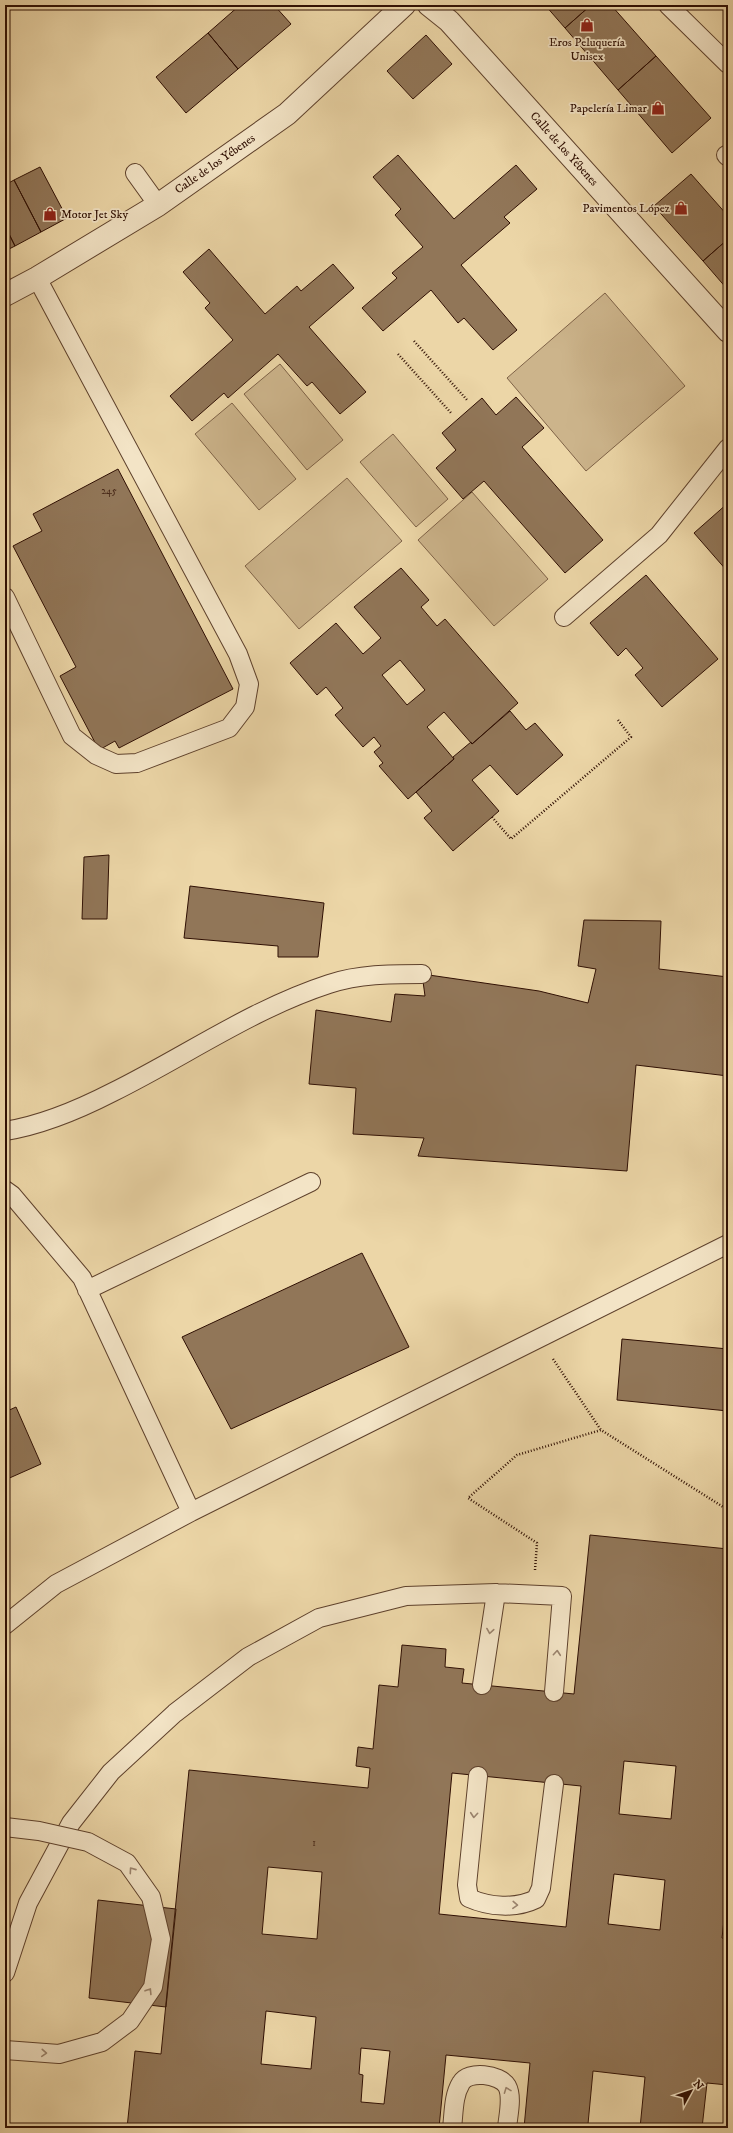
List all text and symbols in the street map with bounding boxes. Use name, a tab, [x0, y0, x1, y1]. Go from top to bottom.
shop icon: Eros Peluquería Unisex	[579, 17, 595, 33]
place label: Eros Peluquería Unisex	[549, 35, 626, 64]
shop icon: Papelería Limar	[650, 100, 666, 116]
place label: Papelería Limar	[570, 101, 648, 116]
street label: Calle de los Yébenes	[527, 109, 601, 189]
street label: Calle de los Yébenes	[172, 131, 258, 197]
shop icon: Pavimentos López	[673, 200, 689, 216]
place label: Pavimentos López	[583, 201, 670, 216]
shop icon: Motor Jet Sky	[42, 206, 58, 222]
place label: Motor Jet Sky	[61, 207, 128, 222]
house number: 245	[101, 485, 117, 497]
one-way arrow	[486, 1628, 495, 1634]
one-way arrow	[553, 1650, 562, 1656]
one-way arrow	[469, 1812, 478, 1818]
house number: 1	[312, 1837, 316, 1849]
one-way arrow	[129, 1867, 137, 1874]
one-way arrow	[512, 1901, 518, 1909]
one-way arrow	[145, 1988, 152, 1995]
one-way arrow	[41, 2048, 47, 2057]
north arrow	[671, 2071, 711, 2111]
text: N	[690, 2077, 706, 2093]
one-way arrow	[503, 2086, 512, 2093]

